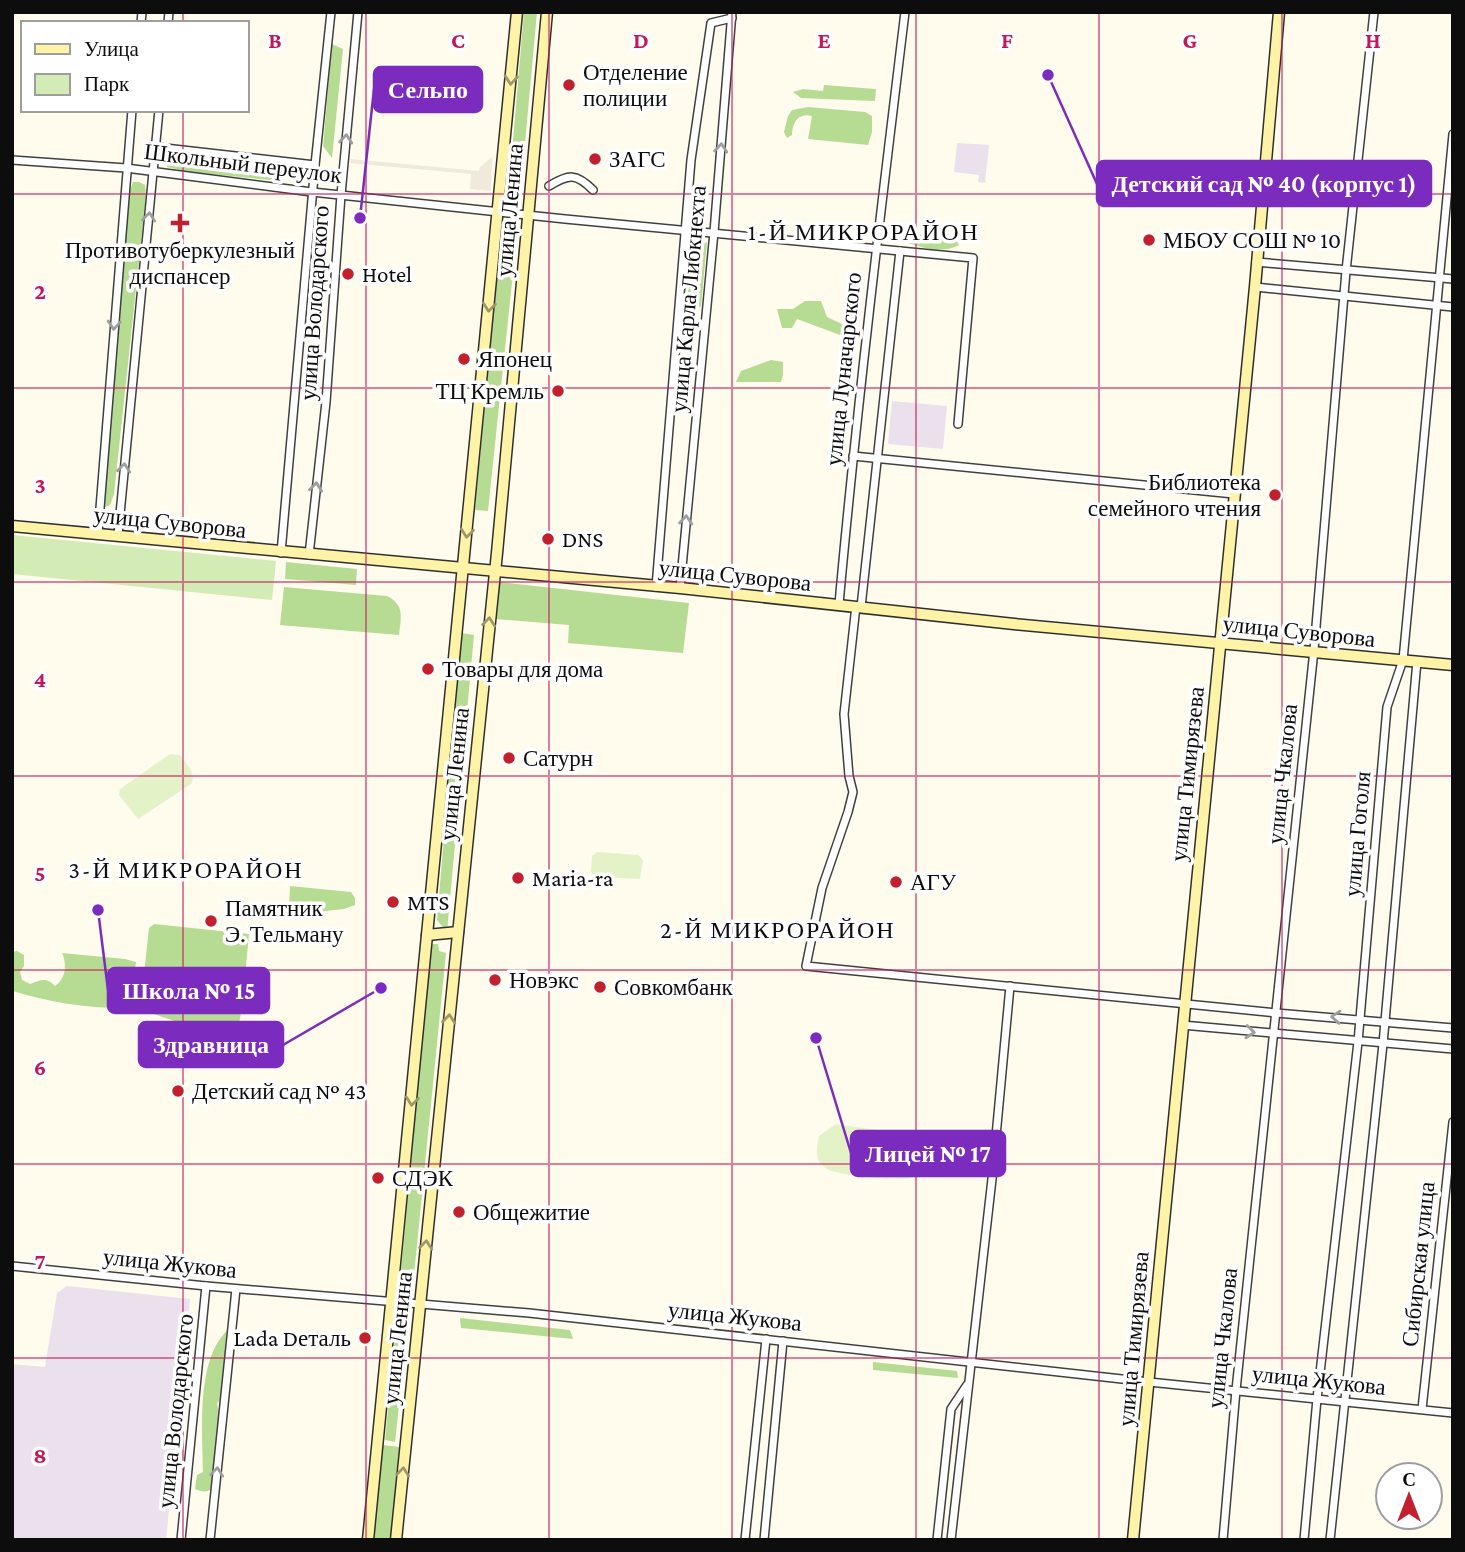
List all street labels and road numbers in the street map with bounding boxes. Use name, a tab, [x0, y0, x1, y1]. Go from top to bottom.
street label: Школьный переулок	[143, 138, 344, 188]
street label: улица Ленина	[490, 142, 528, 278]
street label: улица Карла Либкнехта	[665, 184, 711, 414]
street label: улица Володарского	[294, 205, 334, 401]
street label: улица Луначарского	[820, 271, 866, 467]
street label: улица Суворова	[92, 501, 248, 543]
street label: улица Суворова	[657, 554, 813, 596]
street label: улица Суворова	[1221, 610, 1377, 652]
street label: улица Тимирязева	[1165, 685, 1209, 863]
street label: улица Чкалова	[1262, 703, 1302, 845]
street label: улица Ленина	[434, 706, 474, 842]
street label: улица Гоголя	[1339, 770, 1375, 898]
street label: Сибирская улица	[1396, 1180, 1440, 1348]
street label: улица Жукова	[102, 1243, 238, 1283]
street label: улица Тимирязева	[1112, 1250, 1154, 1428]
street label: улица Чкалова	[1202, 1267, 1242, 1409]
street label: улица Ленина	[377, 1270, 417, 1406]
street label: улица Жукова	[667, 1296, 803, 1336]
street label: улица Володарского	[152, 1312, 198, 1510]
street label: улица Жукова	[1251, 1360, 1387, 1400]

